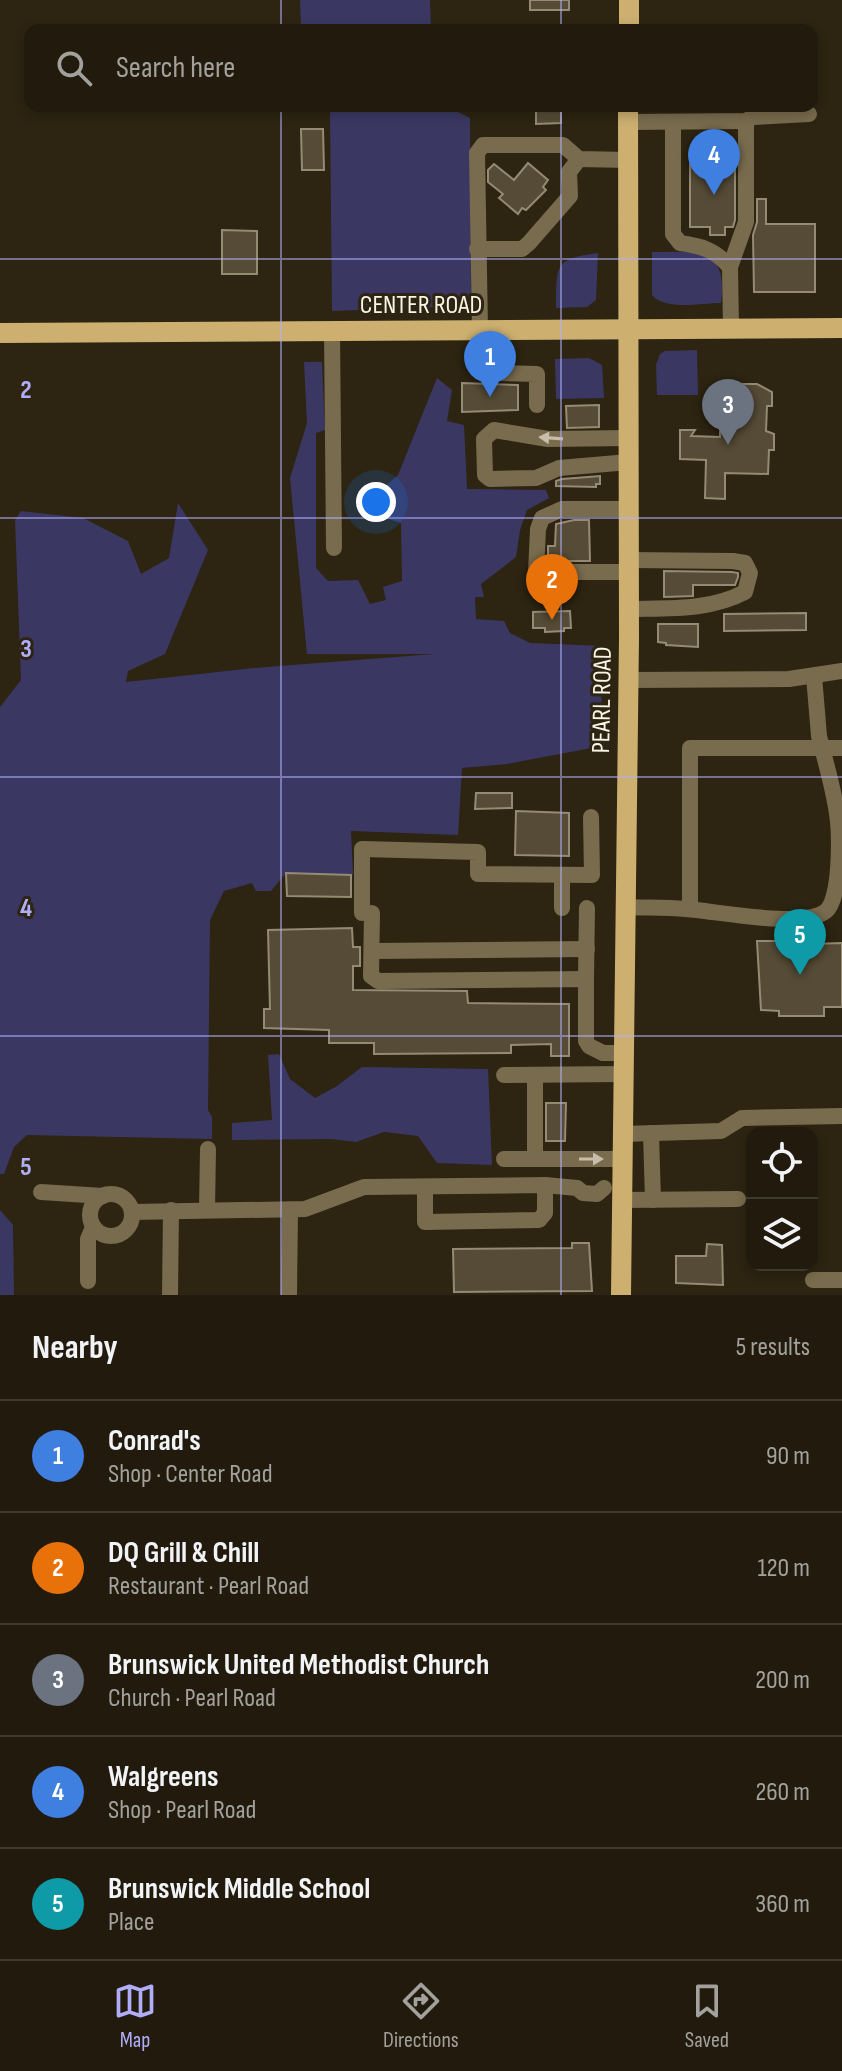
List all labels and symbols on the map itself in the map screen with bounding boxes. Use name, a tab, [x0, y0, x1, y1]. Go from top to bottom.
pin: 4	[688, 129, 740, 195]
street label: CENTER ROAD	[360, 290, 482, 321]
pin: 1	[464, 331, 516, 397]
text: 2	[20, 375, 32, 406]
pin: 3	[702, 379, 754, 445]
one-way arrow	[538, 431, 563, 444]
your location	[356, 482, 396, 522]
pin: 2	[526, 554, 578, 620]
text: 3	[20, 634, 32, 665]
street label: PEARL ROAD	[586, 646, 619, 754]
text: 4	[20, 893, 32, 924]
pin: 5	[774, 909, 826, 975]
text: 5	[20, 1152, 32, 1183]
one-way arrow	[579, 1153, 604, 1165]

